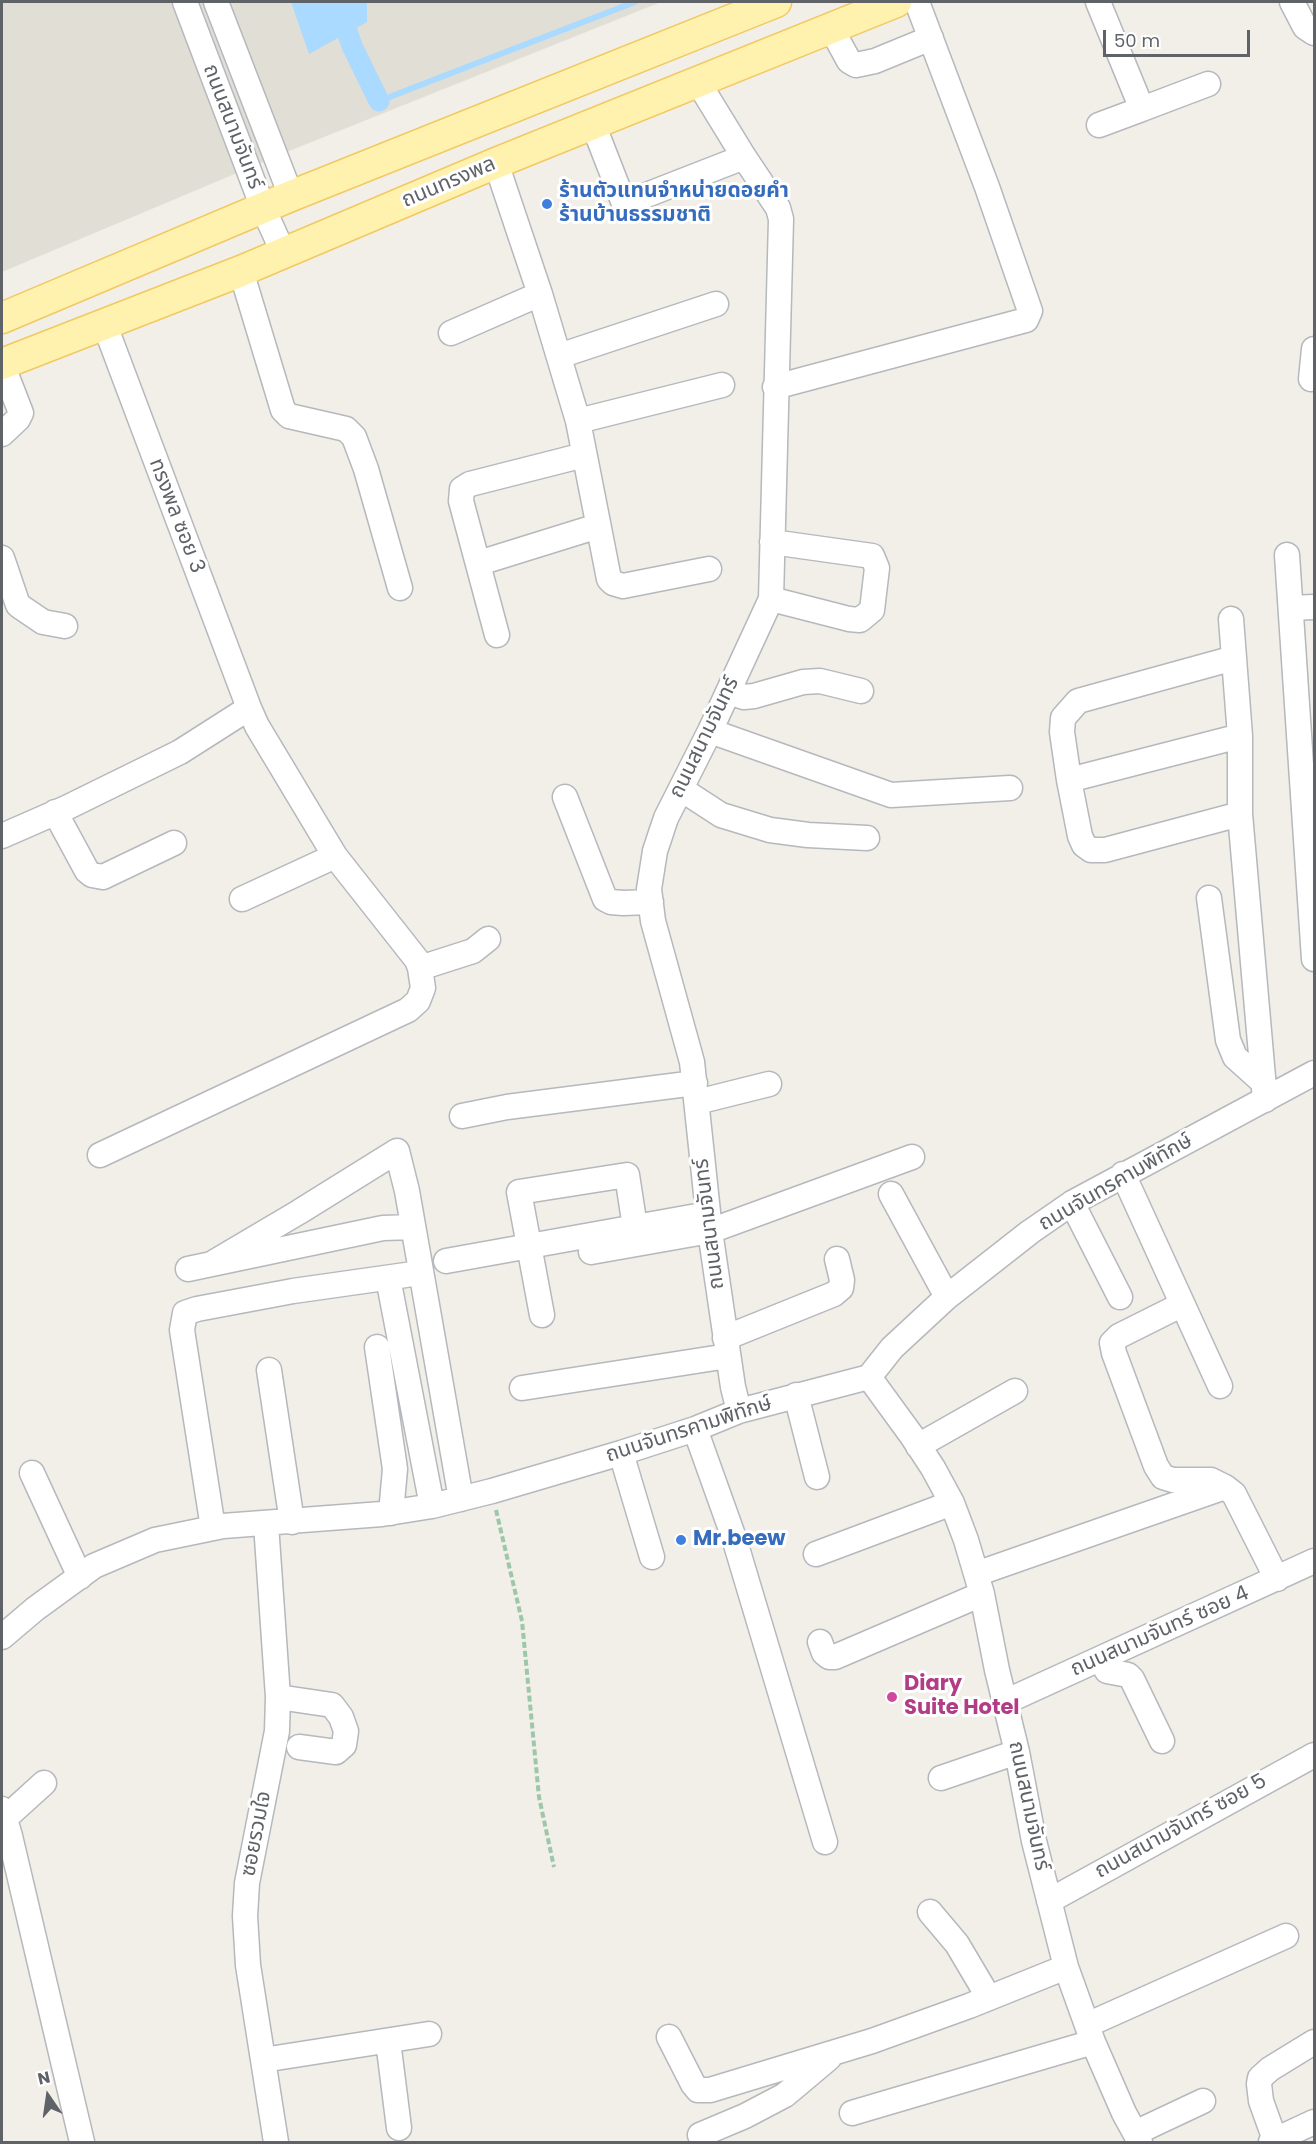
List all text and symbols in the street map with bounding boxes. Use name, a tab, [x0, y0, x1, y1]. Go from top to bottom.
scale bar	[1106, 18, 1253, 56]
text: 50 m	[1114, 28, 1160, 53]
street label: ถนนสนามจันทร์	[197, 61, 267, 193]
street label: ถนนทรงพล	[398, 152, 500, 214]
place label: ร้านตัวแทนจำหน่ายดอยคำ ร้านบ้านธรรมชาติ	[559, 179, 789, 229]
marker: ร้านตัวแทนจำหน่ายดอยคำ ร้านบ้านธรรมชาติ	[540, 197, 554, 211]
street label: ทรงพล ซอย 3	[143, 455, 209, 577]
street label: ถนนสนามจันทร์	[665, 673, 745, 803]
street label: ถนนจันทรคามพิทักษ์	[1035, 1129, 1197, 1237]
street label: ถนนสนามจันทร์	[689, 1157, 731, 1291]
street label: ถนนจันทรคามพิทักษ์	[603, 1391, 775, 1469]
place label: Mr.beew	[693, 1527, 786, 1553]
marker: Mr.beew	[674, 1533, 688, 1547]
street label: ถนนสนามจันทร์ ซอย 4	[1067, 1581, 1253, 1683]
place label: Diary Suite Hotel	[904, 1672, 1020, 1722]
marker: Diary Suite Hotel	[885, 1690, 899, 1704]
street label: ถนนสนามจันทร์	[1002, 1739, 1054, 1873]
street label: ถนนสนามจันทร์ ซอย 5	[1091, 1769, 1271, 1885]
street label: ซอยรวมใจ	[236, 1789, 278, 1879]
text: N	[35, 2065, 52, 2091]
north arrow	[18, 2066, 78, 2126]

